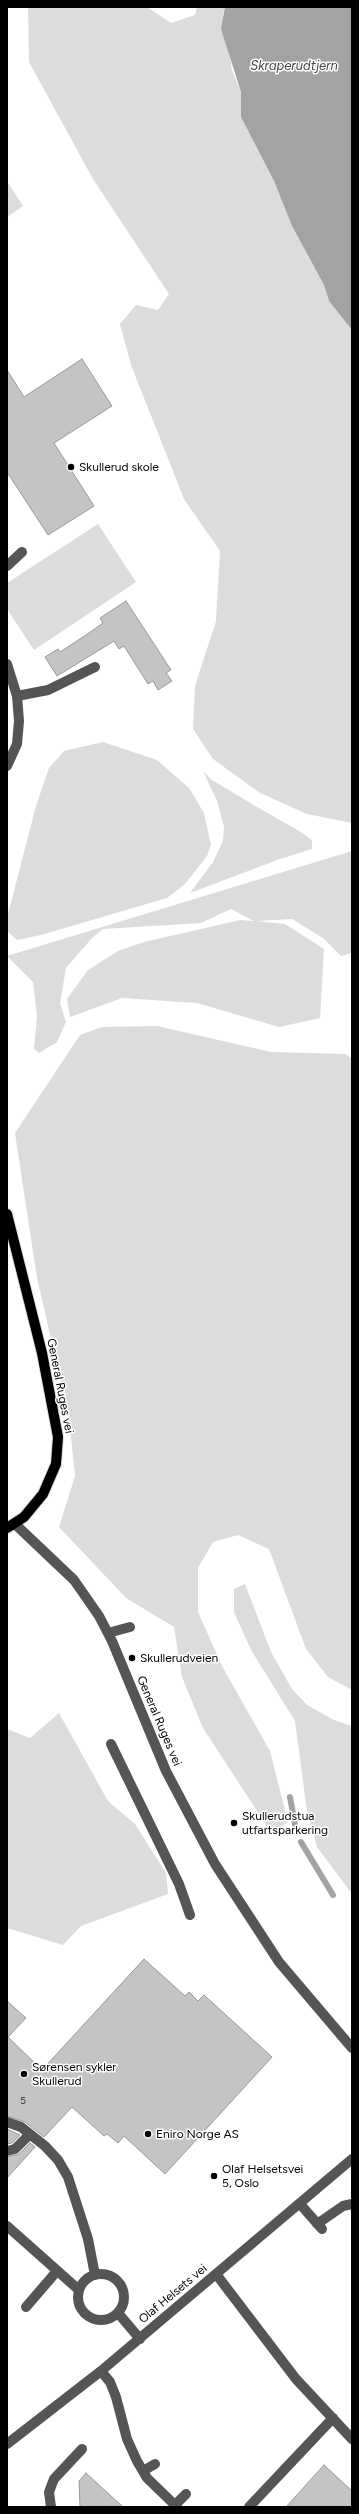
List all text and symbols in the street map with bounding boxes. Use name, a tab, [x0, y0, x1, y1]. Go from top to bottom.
water label: Skraperudtjern	[250, 58, 338, 74]
place label: Skullerud skole	[79, 460, 159, 474]
marker: Skullerud skole	[66, 462, 76, 472]
street label: General Ruges vei	[44, 1337, 76, 1435]
place label: Skullerudveien	[140, 1651, 218, 1665]
marker: Skullerudveien	[127, 1653, 137, 1663]
street label: General Ruges vei	[134, 1674, 184, 1768]
place label: Skullerudstua utfartsparkering	[242, 1809, 328, 1837]
marker: Skullerudstua utfartsparkering	[229, 1818, 239, 1828]
place label: Sørensen sykler Skullerud	[32, 2060, 116, 2088]
marker: Sørensen sykler Skullerud	[19, 2069, 29, 2079]
house number: 5	[20, 2095, 26, 2107]
place label: Eniro Norge AS	[156, 2127, 239, 2141]
marker: Eniro Norge AS	[143, 2129, 153, 2139]
place label: Olaf Helsetsvei 5, Oslo	[222, 2162, 303, 2190]
marker: Olaf Helsetsvei 5, Oslo	[209, 2171, 219, 2181]
street label: Olaf Helsets vei	[136, 2261, 210, 2327]

